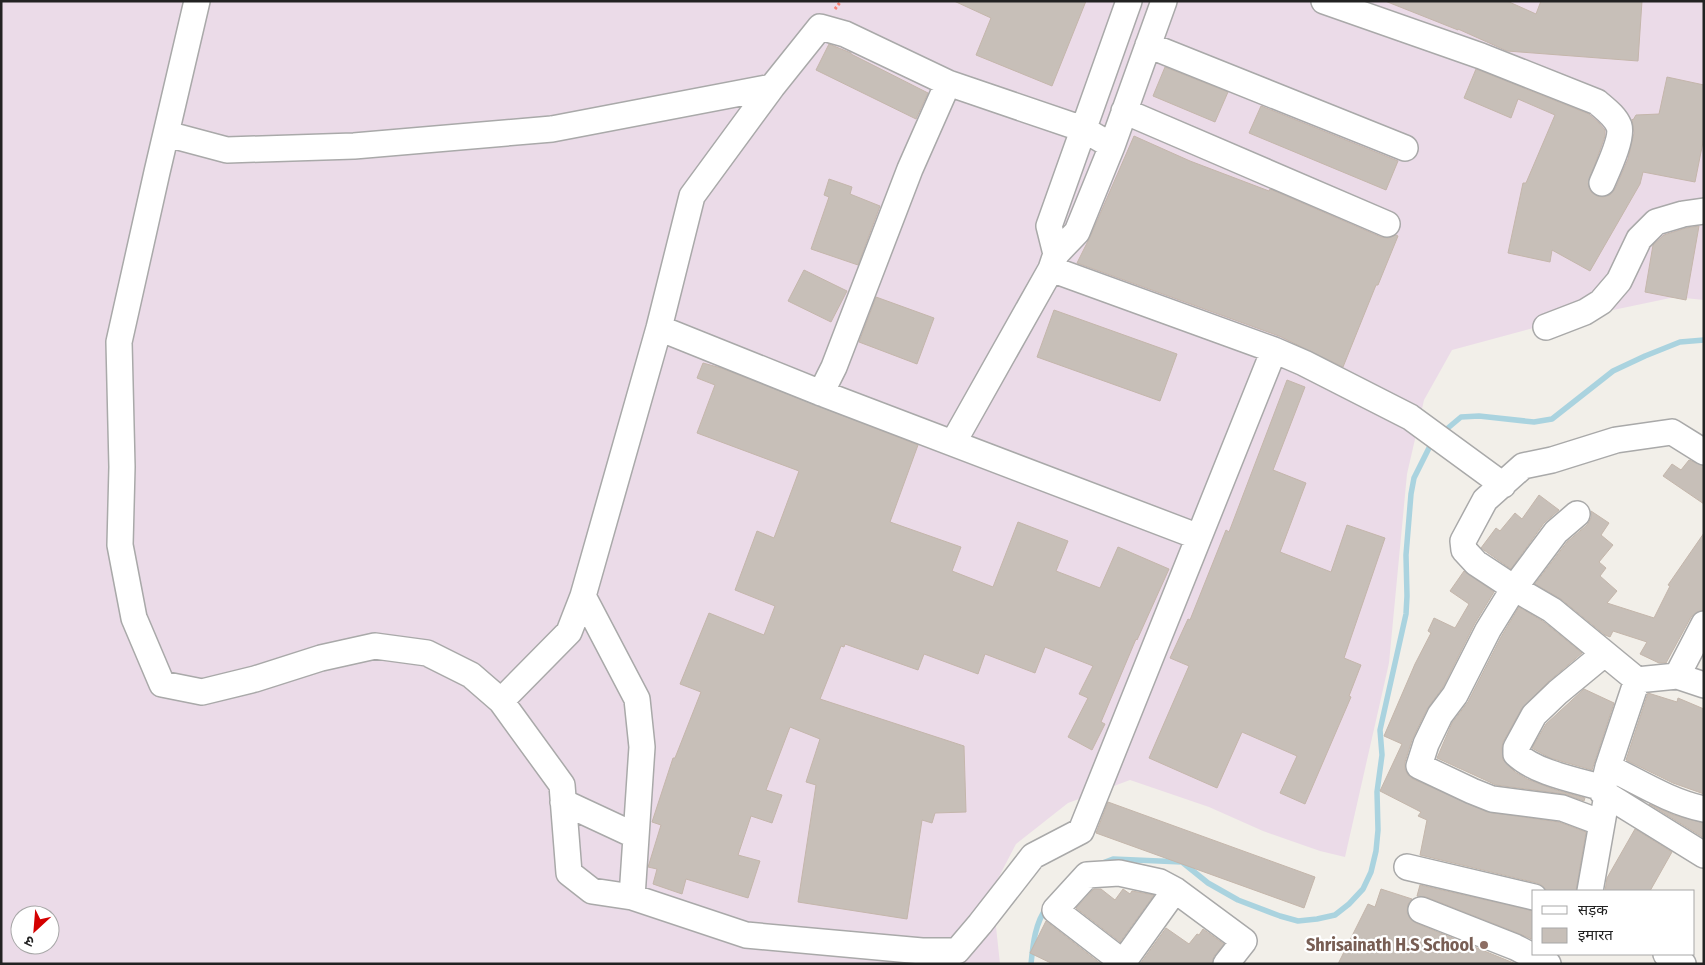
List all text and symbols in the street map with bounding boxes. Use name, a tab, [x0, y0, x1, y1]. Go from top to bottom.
legend	[1532, 890, 1695, 955]
text: सड़क	[1578, 901, 1608, 919]
north arrow	[10, 905, 60, 955]
text: इमारत	[1578, 926, 1613, 944]
text: उ	[21, 931, 37, 951]
place label: Shrisainath H.S School	[1306, 934, 1474, 956]
marker: Shrisainath H.S School	[1478, 939, 1490, 951]

